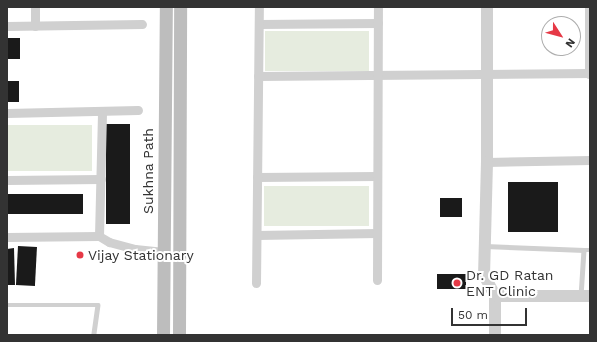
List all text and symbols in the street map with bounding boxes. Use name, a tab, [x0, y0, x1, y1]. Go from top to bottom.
north arrow	[541, 16, 581, 56]
text: N	[563, 36, 578, 50]
street label: Sukhna Path	[140, 128, 156, 214]
place label: Vijay Stationary	[88, 247, 194, 263]
marker: Vijay Stationary	[75, 250, 85, 260]
place label: Dr. GD Ratan ENT Clinic	[466, 267, 554, 300]
marker: Dr. GD Ratan ENT Clinic	[451, 277, 463, 289]
scale bar	[453, 300, 529, 326]
text: 50 m	[458, 308, 488, 322]

